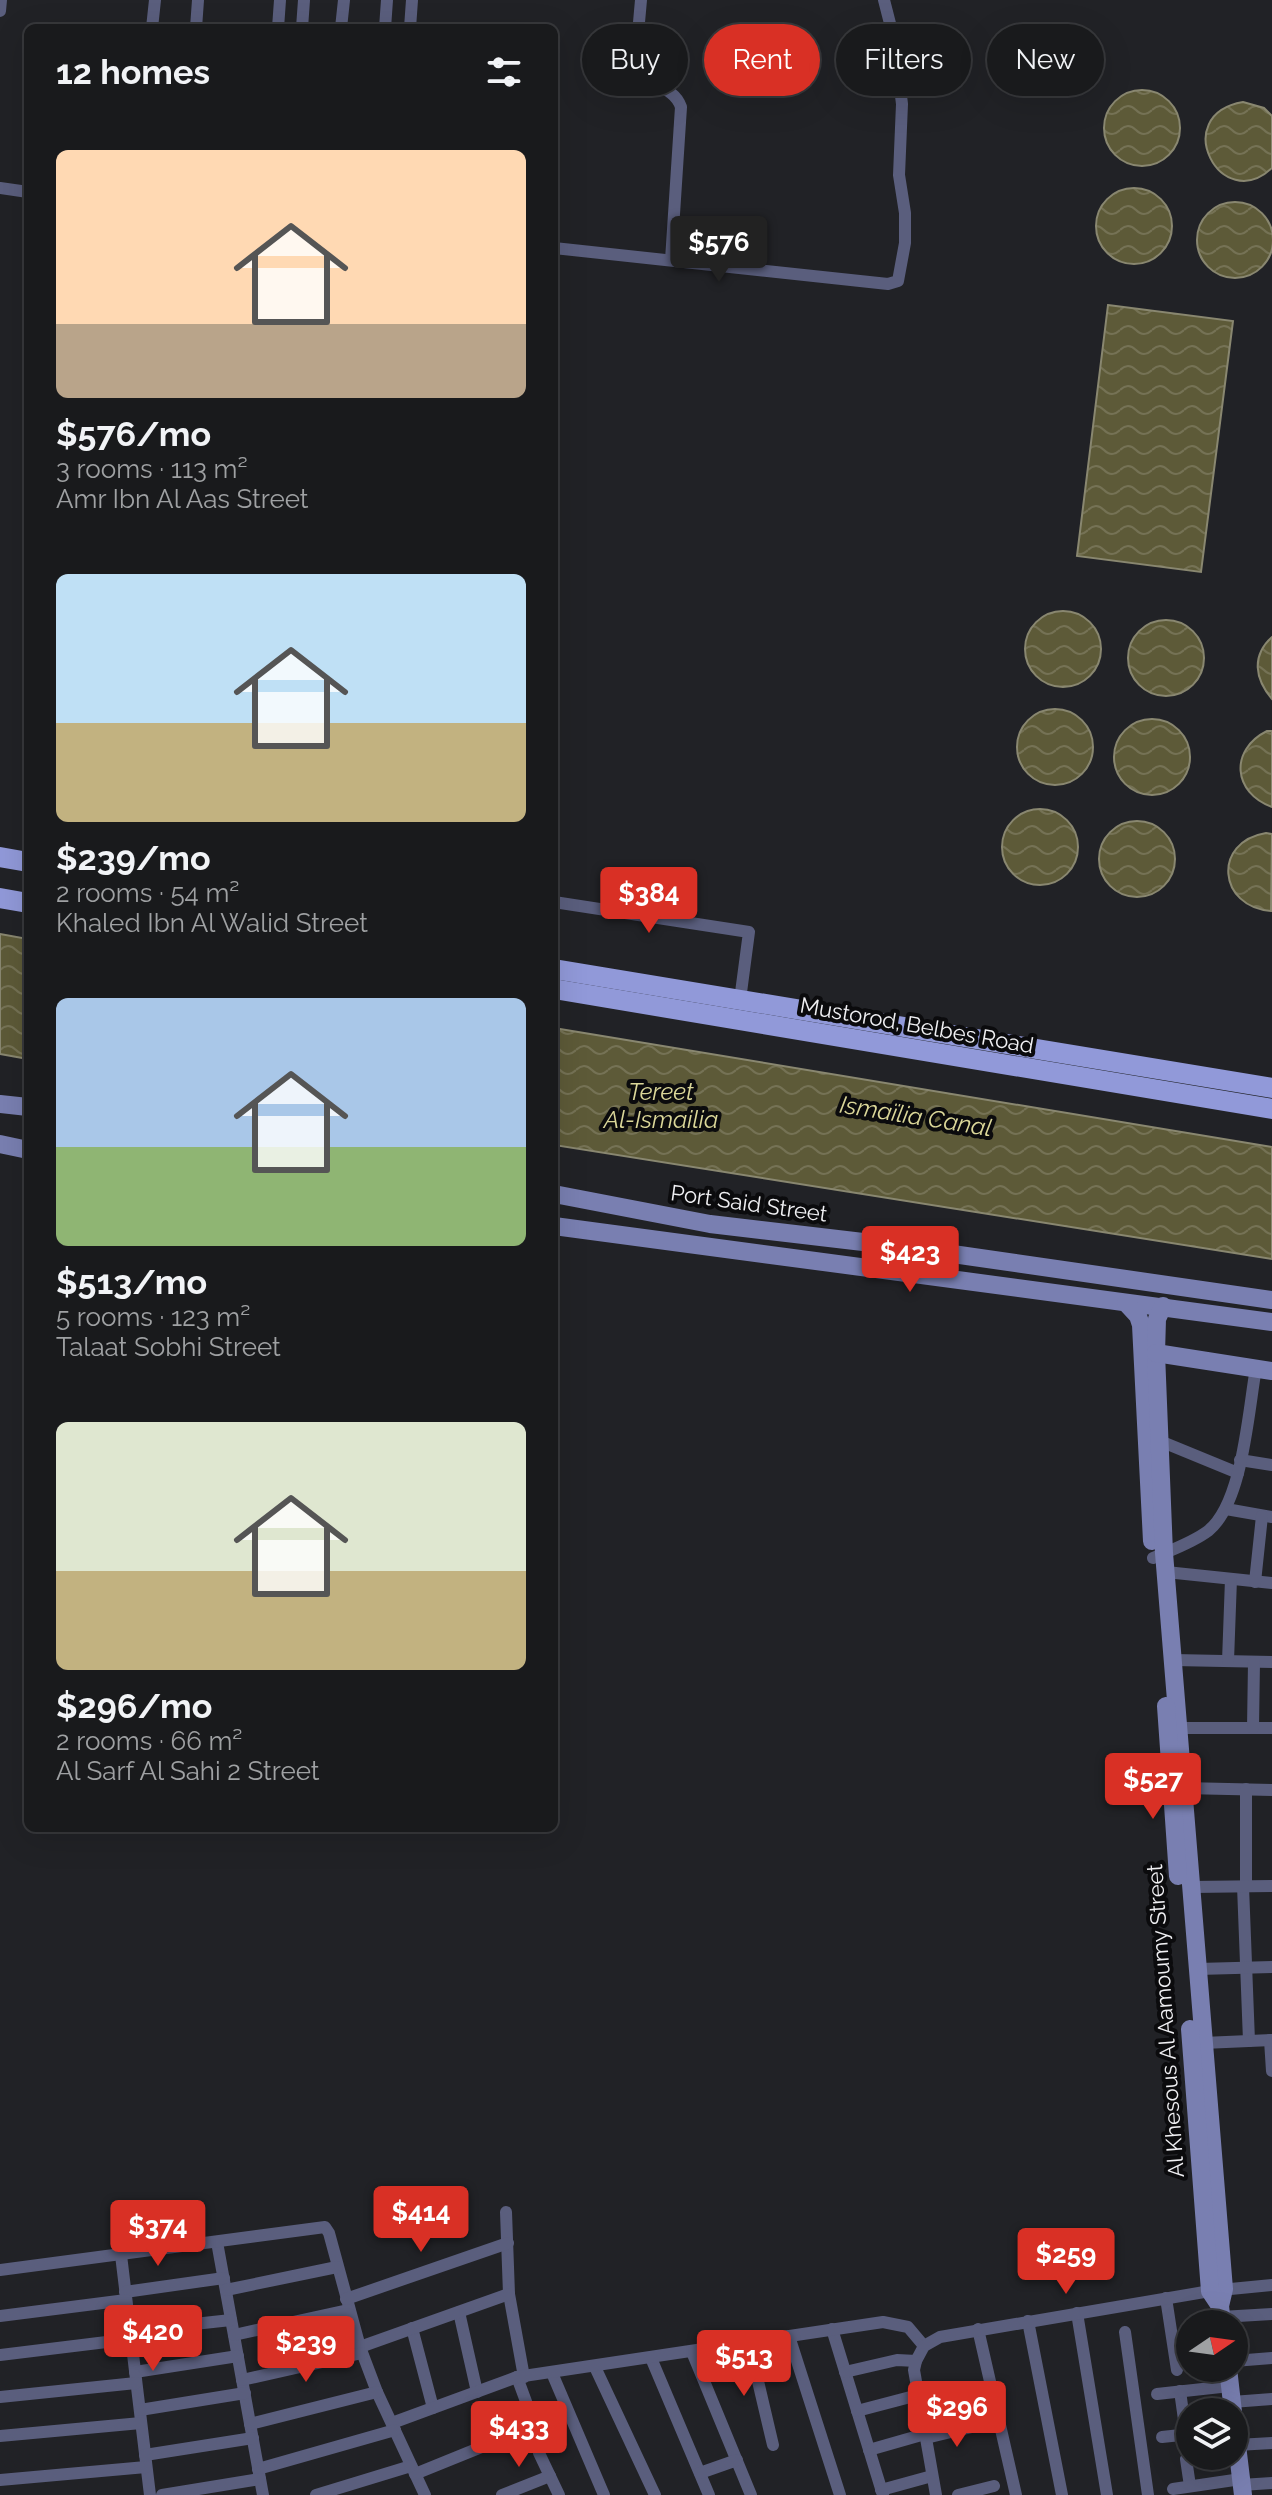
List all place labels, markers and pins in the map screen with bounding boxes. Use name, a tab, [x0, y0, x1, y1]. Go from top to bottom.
pin: $576	[672, 216, 766, 284]
pin: $384	[602, 867, 696, 935]
pin: $423	[863, 1226, 957, 1294]
pin: $527	[1106, 1753, 1200, 1821]
pin: $414	[374, 2186, 468, 2254]
pin: $374	[111, 2200, 205, 2268]
pin: $259	[1019, 2228, 1113, 2296]
pin: $420	[106, 2305, 200, 2373]
pin: $239	[259, 2316, 353, 2384]
pin: $513	[697, 2330, 791, 2398]
pin: $296	[910, 2381, 1004, 2449]
pin: $433	[472, 2401, 566, 2469]

